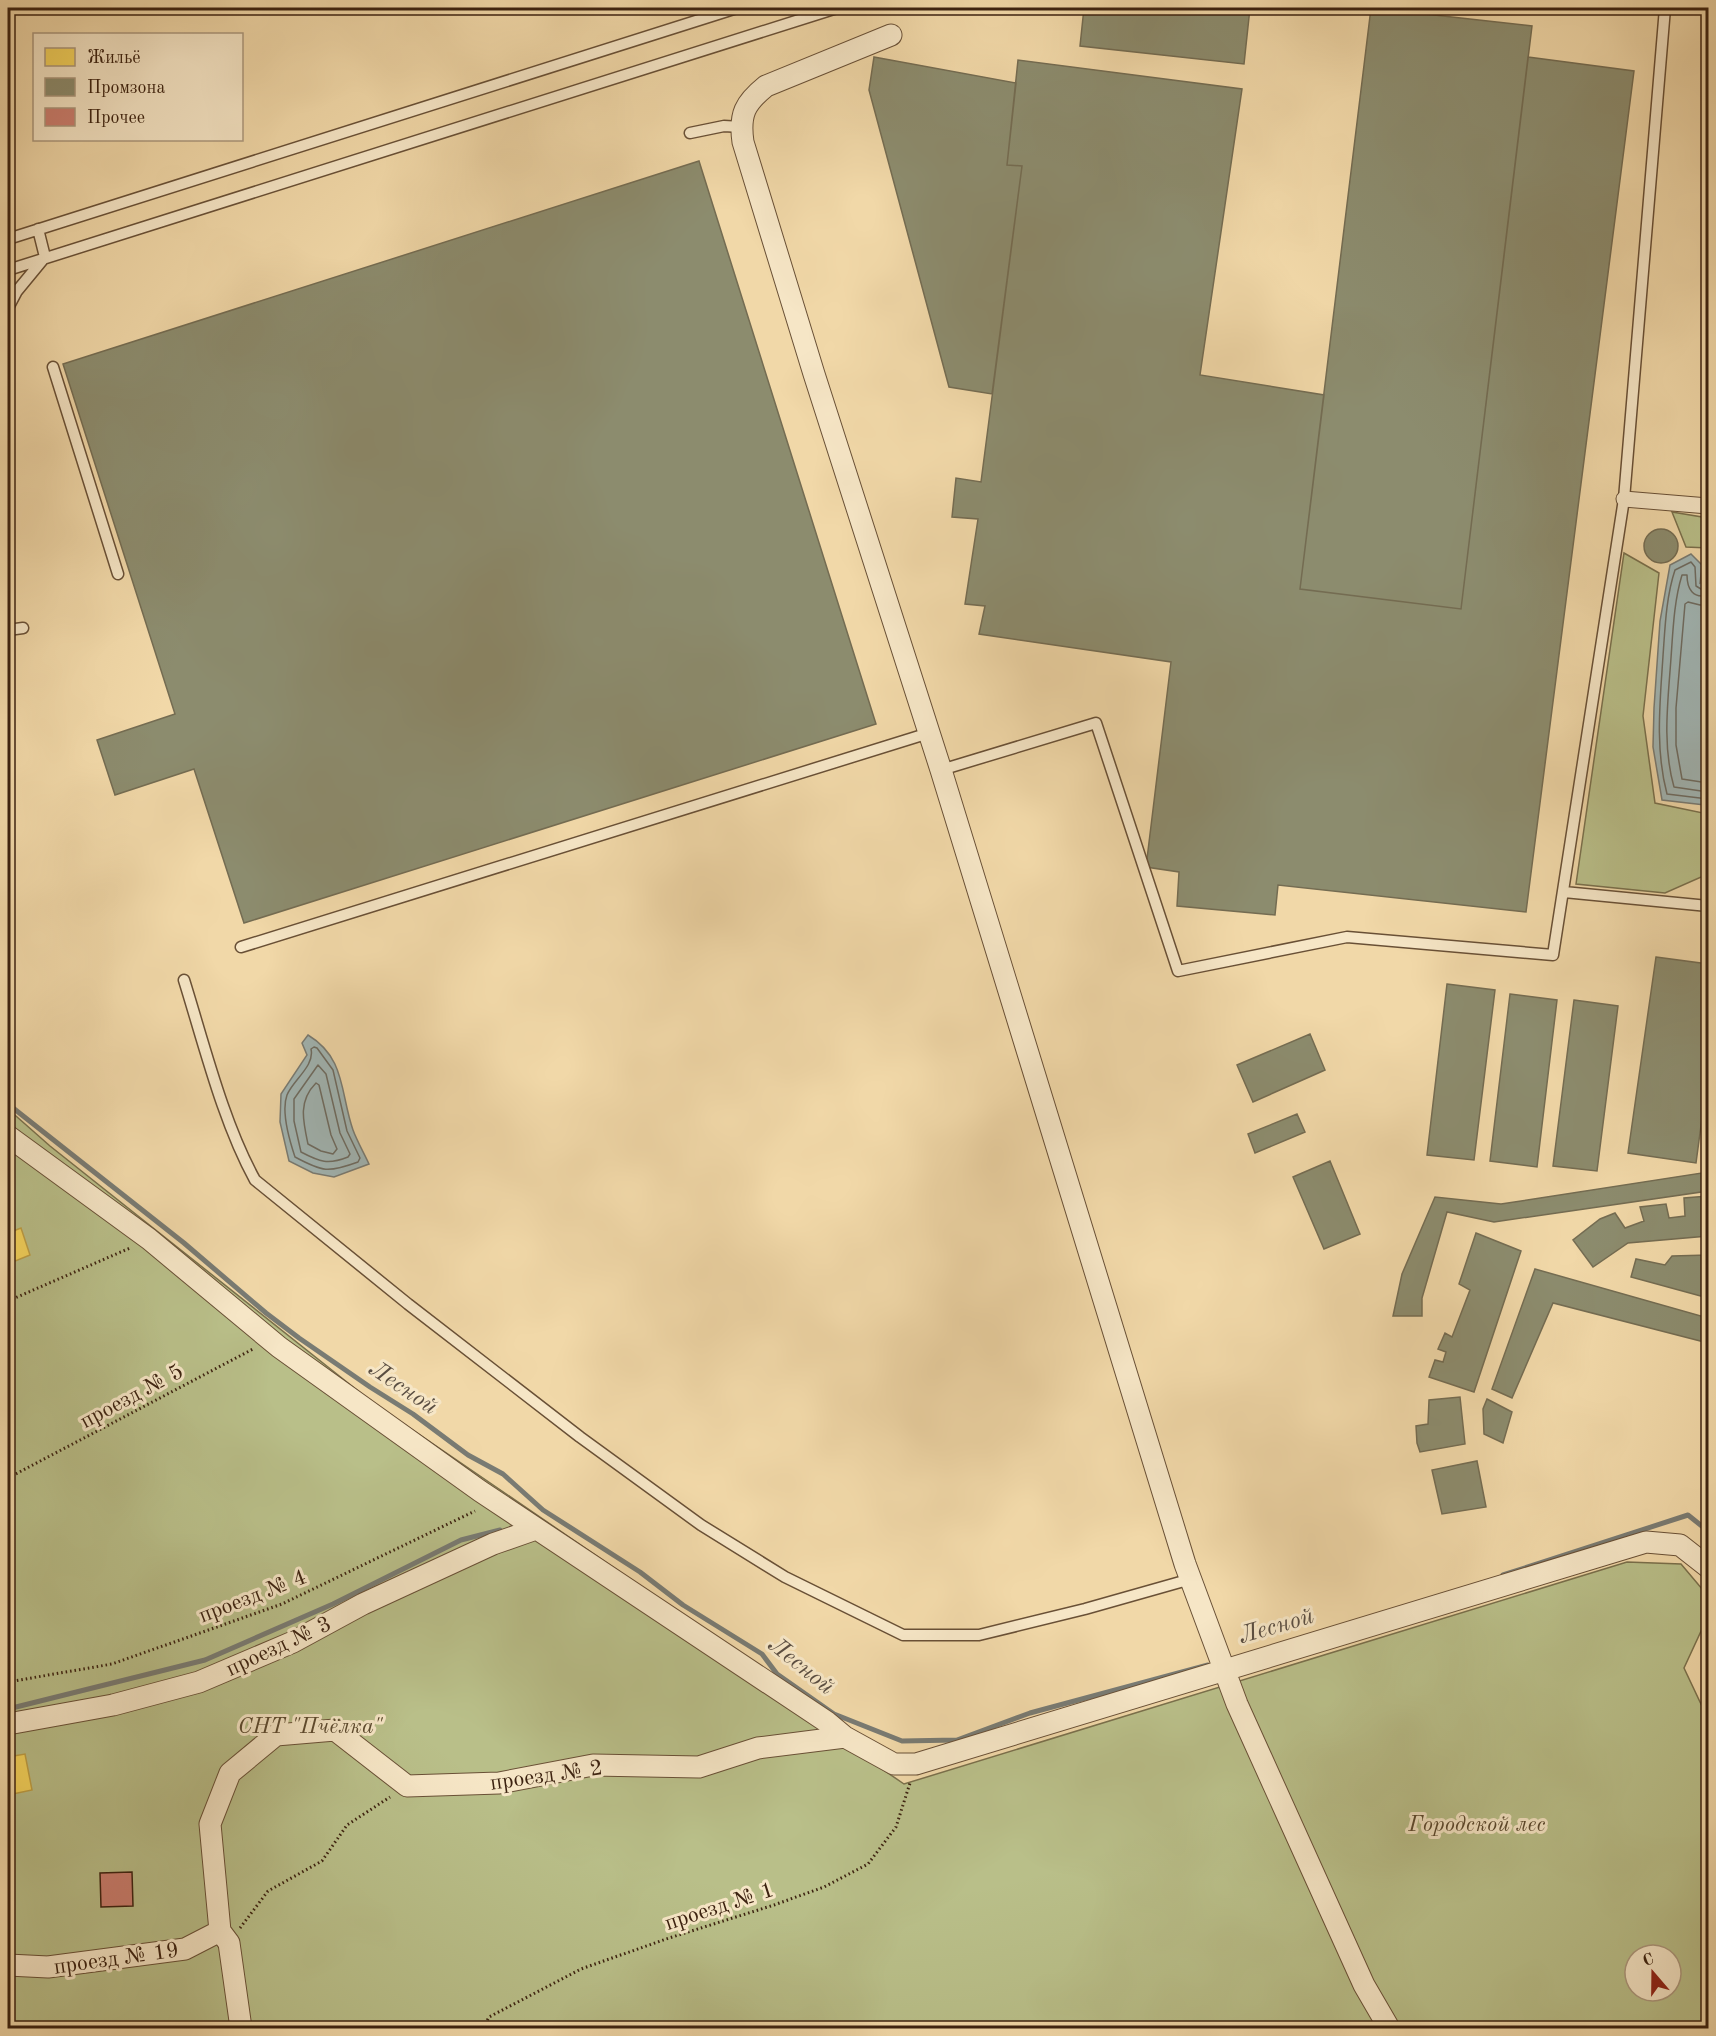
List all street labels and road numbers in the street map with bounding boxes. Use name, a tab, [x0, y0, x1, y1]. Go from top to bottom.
street label: проезд № 5	[77, 1360, 187, 1433]
street label: проезд № 4	[196, 1566, 310, 1627]
street label: проезд № 3	[223, 1613, 335, 1681]
street label: проезд № 2	[489, 1757, 604, 1795]
street label: проезд № 1	[662, 1879, 777, 1935]
street label: проезд № 19	[52, 1939, 180, 1979]

